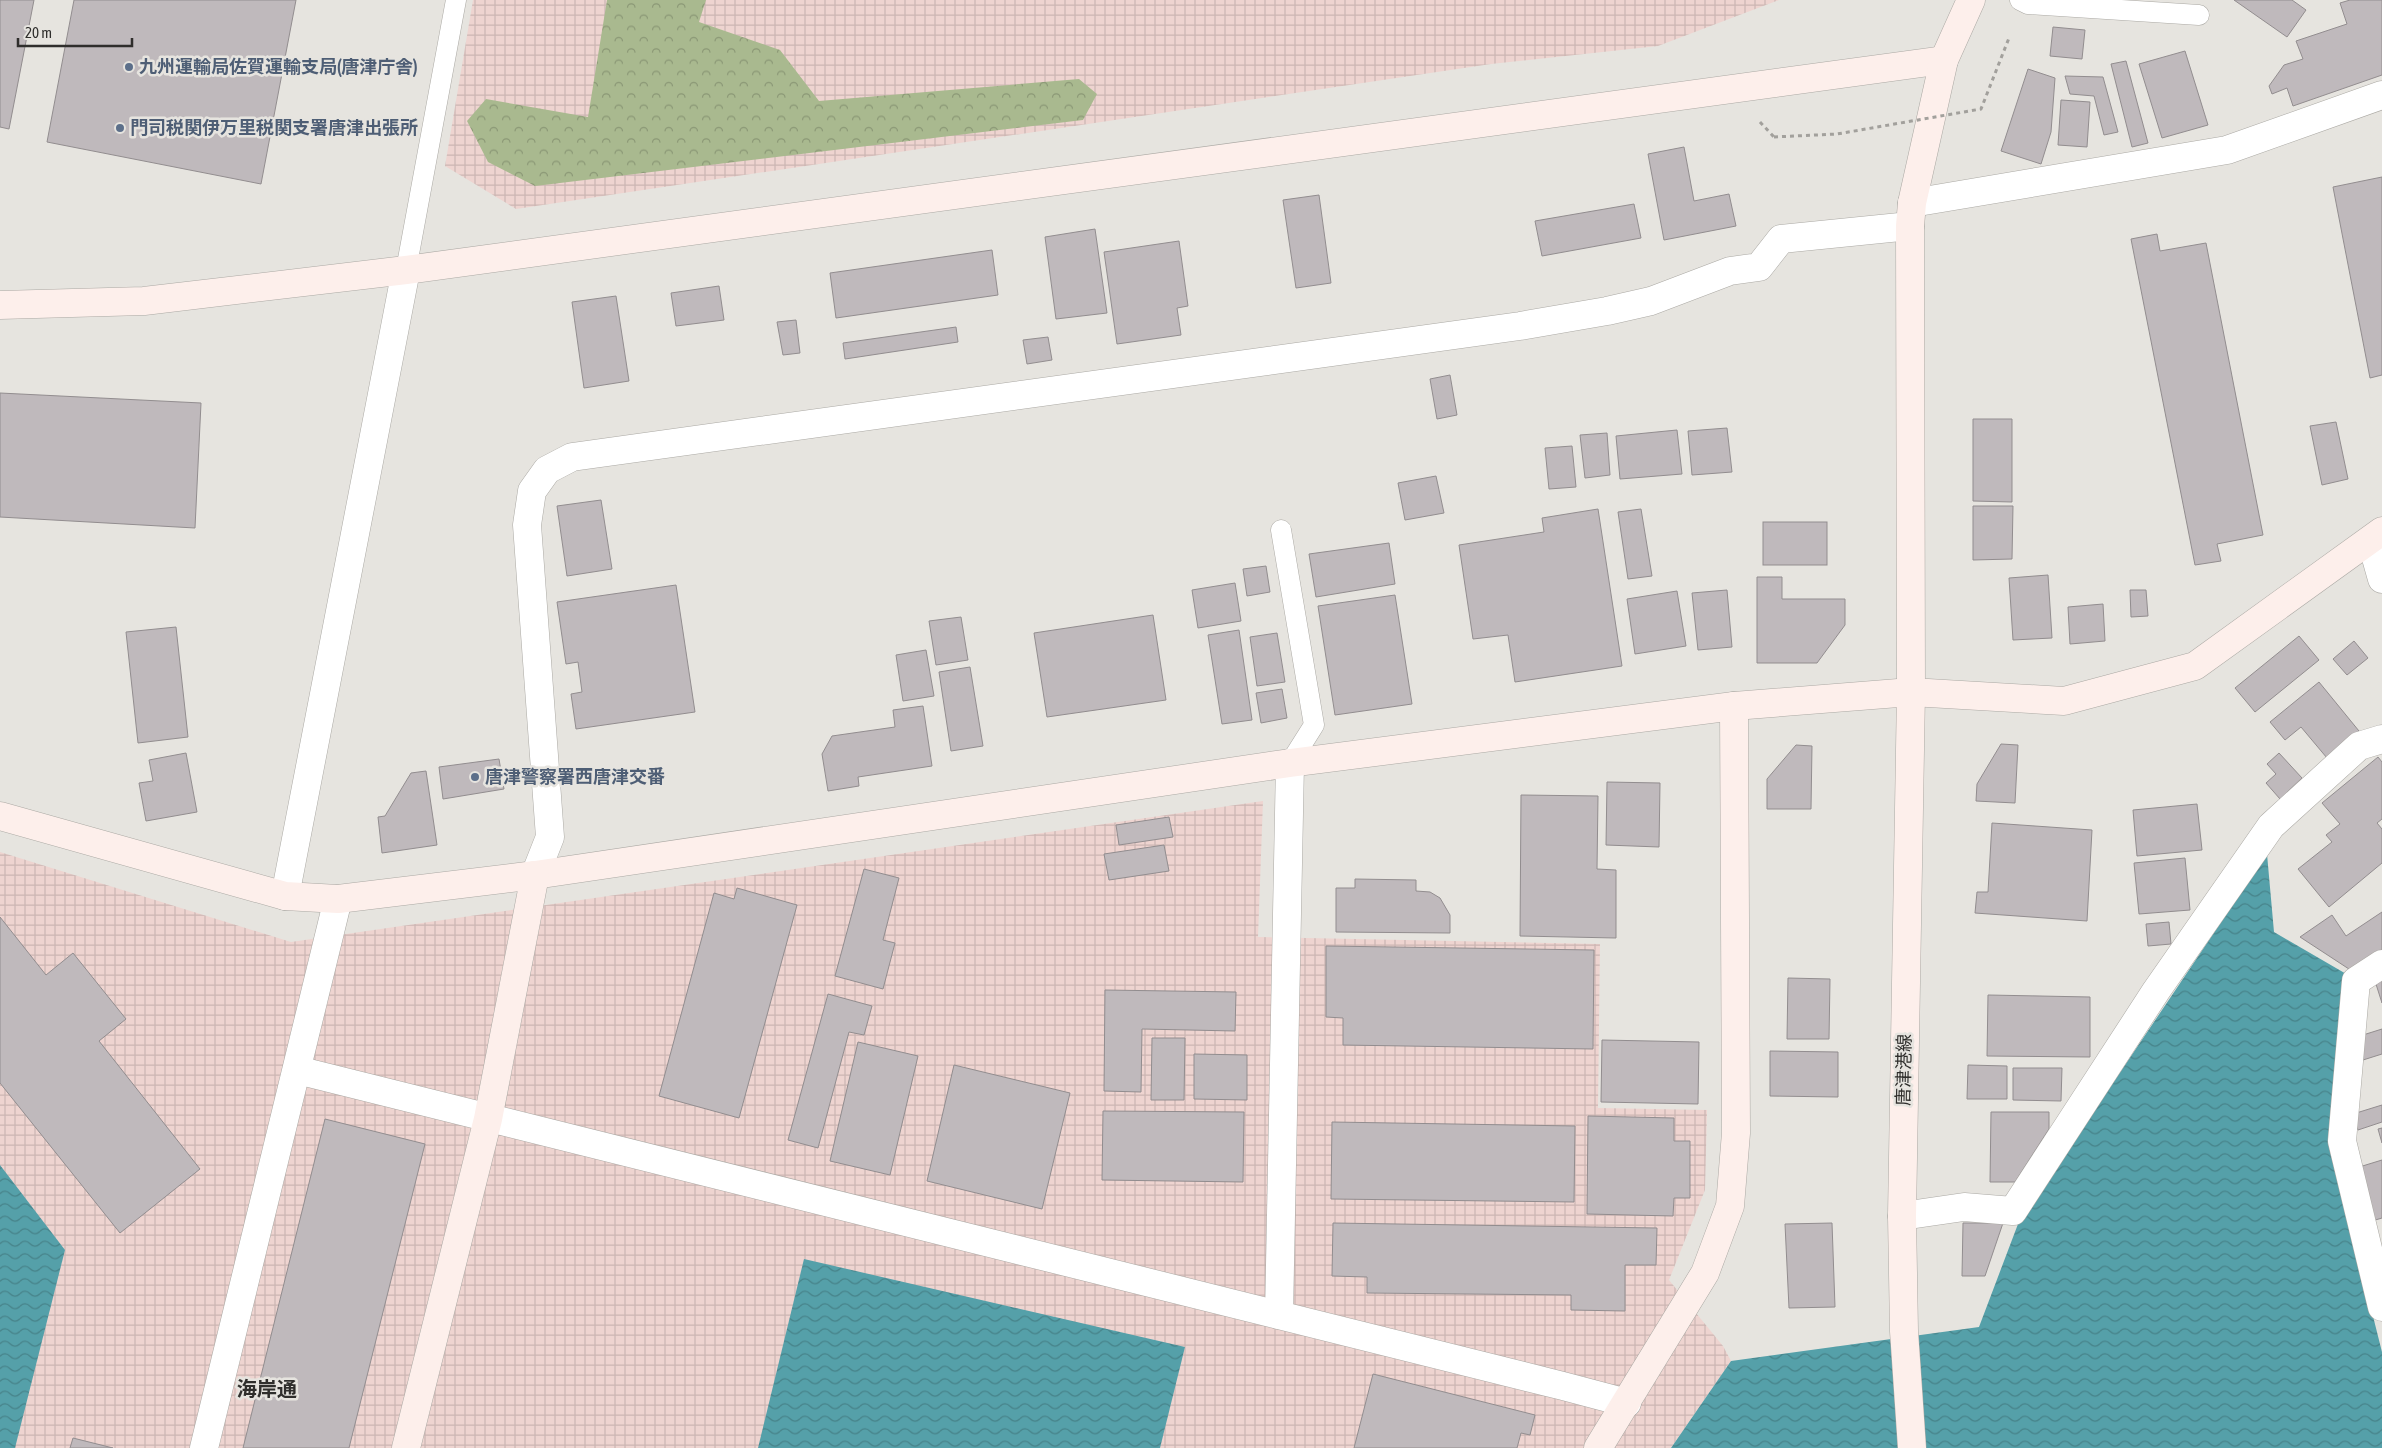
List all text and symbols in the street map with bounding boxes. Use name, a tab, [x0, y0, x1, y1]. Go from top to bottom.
scale bar	[18, 15, 131, 47]
text: 20 m	[25, 24, 52, 41]
place label: 九州運輸局佐賀運輸支局(唐津庁舎)	[139, 56, 418, 77]
marker: 九州運輸局佐賀運輸支局(唐津庁舎)	[123, 61, 135, 73]
place label: 門司税関伊万里税関支署唐津出張所	[130, 117, 418, 138]
marker: 門司税関伊万里税関支署唐津出張所	[114, 122, 126, 134]
place label: 唐津警察署西唐津交番	[485, 766, 665, 787]
marker: 唐津警察署西唐津交番	[469, 771, 481, 783]
street label: 唐津港線	[1892, 1034, 1915, 1106]
district label: 海岸通	[237, 1377, 297, 1400]

